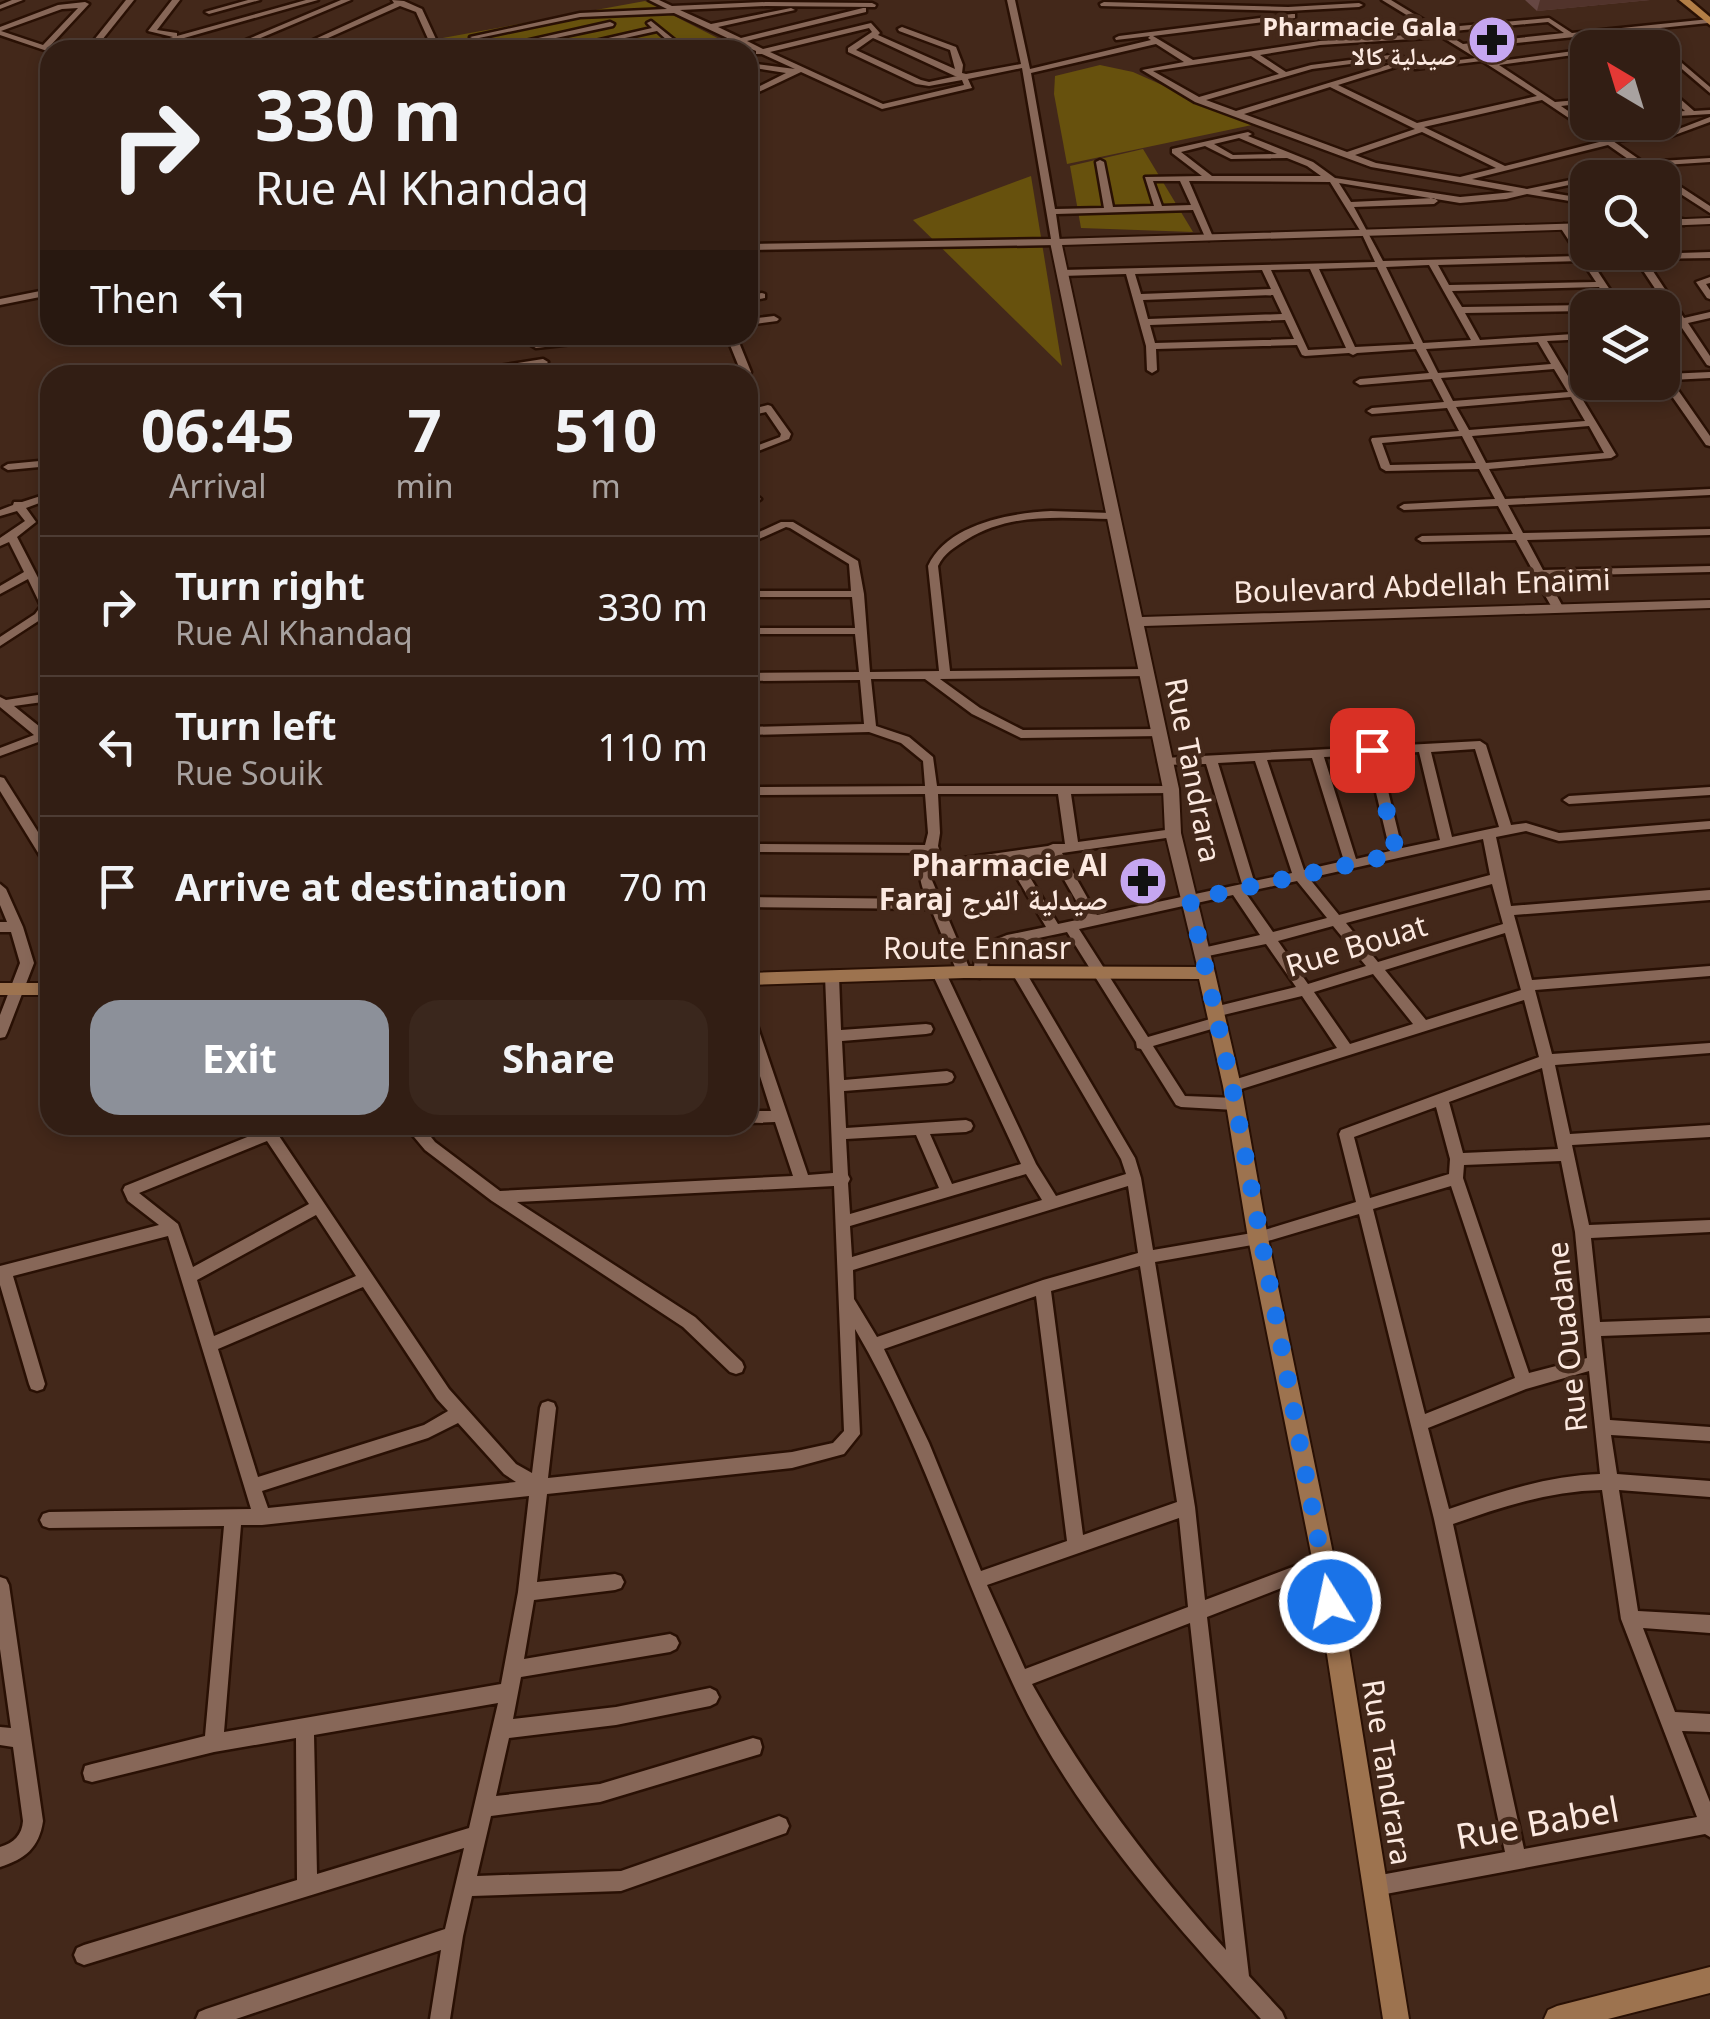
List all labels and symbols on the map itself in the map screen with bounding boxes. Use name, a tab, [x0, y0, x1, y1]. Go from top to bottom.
place label: Pharmacie Gala صيدلية كالا	[1262, 9, 1457, 72]
pharmacy icon: Pharmacie Gala صيدلية كالا	[1466, 14, 1518, 66]
north arrow	[1570, 30, 1680, 140]
street label: Boulevard Abdellah Enaimi	[1233, 558, 1611, 612]
street label: Rue Tandrara	[1156, 674, 1232, 866]
pin	[1330, 708, 1415, 793]
place label: Pharmacie Al Faraj صيدلية الفرج	[879, 844, 1108, 919]
pharmacy icon: Pharmacie Al Faraj صيدلية الفرج	[1117, 855, 1169, 907]
street label: Rue Bouat	[1280, 904, 1432, 986]
street label: Route Ennasr	[883, 927, 1071, 968]
street label: Rue Ouadane	[1536, 1240, 1596, 1434]
position arrow	[1278, 1550, 1382, 1654]
street label: Rue Tandrara	[1353, 1676, 1423, 1868]
street label: Rue Babel	[1452, 1785, 1622, 1859]

